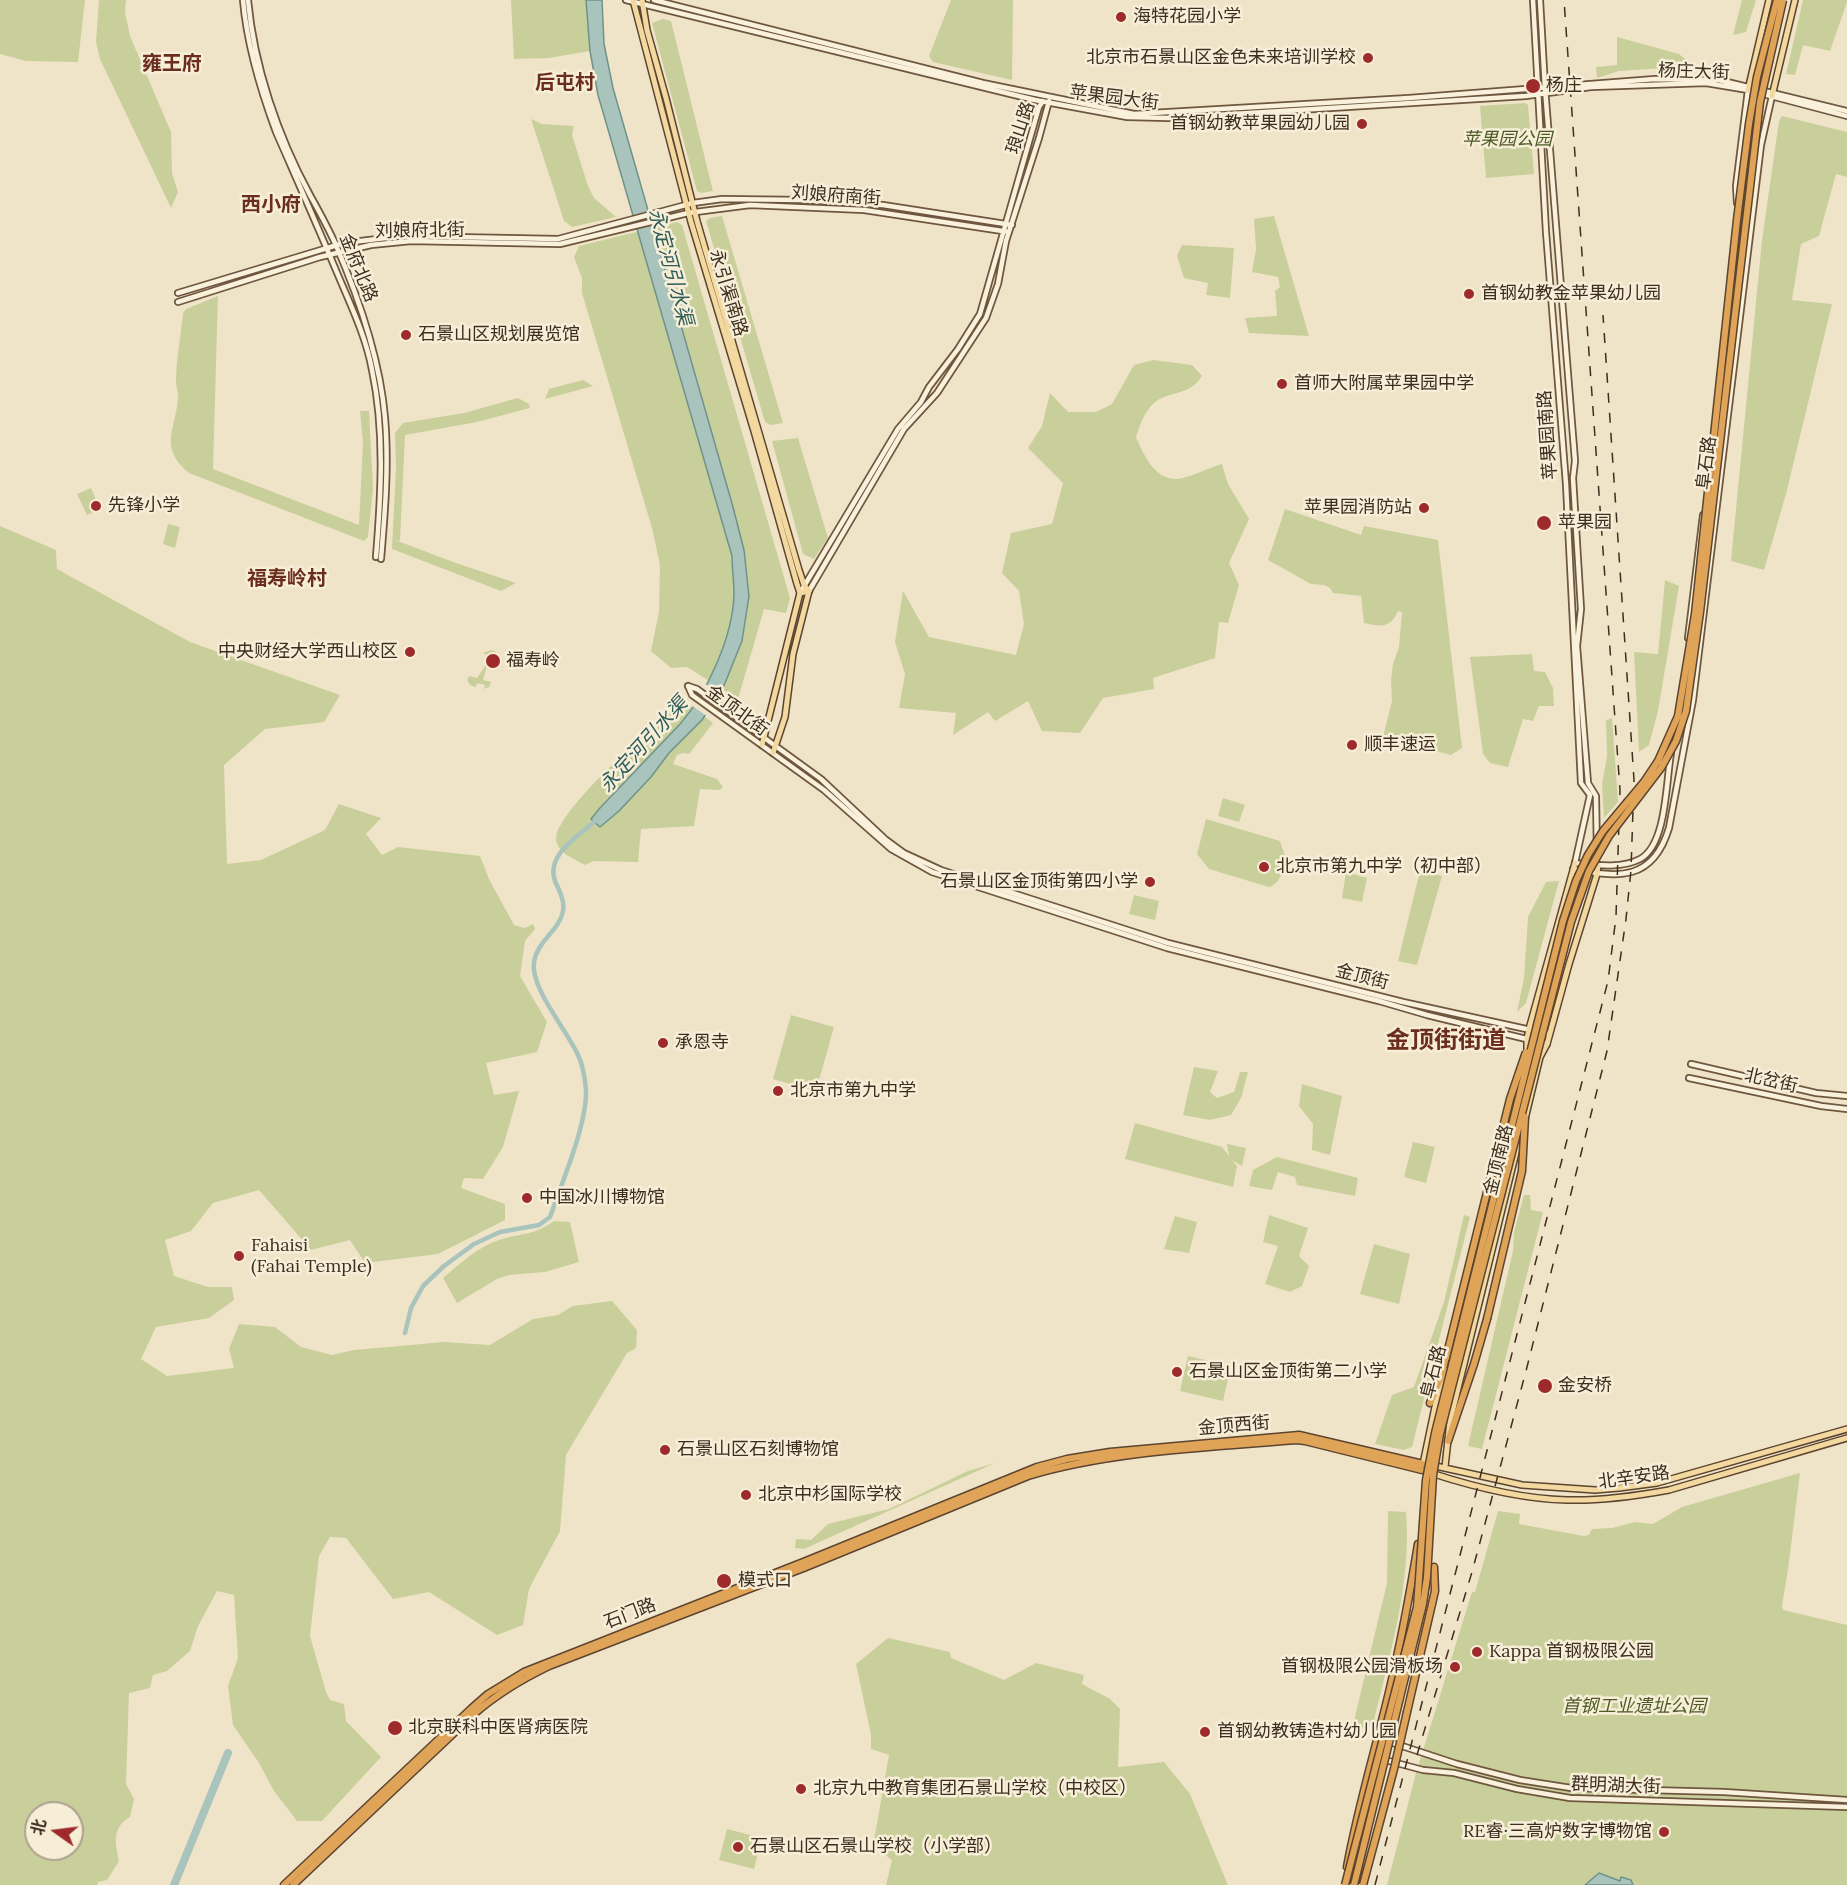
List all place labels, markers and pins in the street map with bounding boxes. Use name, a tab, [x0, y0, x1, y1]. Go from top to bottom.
place label: 海特花园小学	[1133, 6, 1241, 28]
marker: 海特花园小学	[1114, 10, 1128, 24]
place label: 北京市石景山区金色未来培训学校	[1086, 47, 1356, 69]
marker: 北京市石景山区金色未来培训学校	[1361, 51, 1375, 65]
place label: 杨庄	[1546, 75, 1582, 97]
marker: 杨庄	[1524, 77, 1542, 95]
place label: 首钢幼教苹果园幼儿园	[1170, 113, 1350, 135]
marker: 首钢幼教苹果园幼儿园	[1355, 117, 1369, 131]
place label: 首钢幼教金苹果幼儿园	[1481, 283, 1661, 305]
marker: 首钢幼教金苹果幼儿园	[1462, 287, 1476, 301]
place label: 石景山区规划展览馆	[418, 324, 580, 346]
marker: 石景山区规划展览馆	[399, 328, 413, 342]
place label: 首师大附属苹果园中学	[1294, 373, 1474, 395]
marker: 首师大附属苹果园中学	[1275, 377, 1289, 391]
place label: 先锋小学	[108, 495, 180, 517]
place label: 苹果园消防站	[1304, 497, 1412, 519]
marker: 先锋小学	[89, 499, 103, 513]
marker: 苹果园消防站	[1417, 501, 1431, 515]
place label: 苹果园	[1558, 512, 1612, 534]
marker: 苹果园	[1535, 514, 1553, 532]
place label: 中央财经大学西山校区	[218, 641, 398, 663]
marker: 中央财经大学西山校区	[403, 645, 417, 659]
place label: 福寿岭	[506, 650, 560, 672]
marker: 福寿岭	[484, 652, 502, 670]
place label: 顺丰速运	[1364, 734, 1436, 756]
marker: 顺丰速运	[1345, 738, 1359, 752]
place label: 北京市第九中学（初中部）	[1276, 856, 1492, 878]
marker: 北京市第九中学（初中部）	[1257, 860, 1271, 874]
place label: 石景山区金顶街第四小学	[940, 871, 1138, 893]
marker: 石景山区金顶街第四小学	[1143, 875, 1157, 889]
place label: 承恩寺	[675, 1032, 729, 1054]
marker: 承恩寺	[656, 1036, 670, 1050]
place label: 北京市第九中学	[790, 1080, 916, 1102]
marker: 北京市第九中学	[771, 1084, 785, 1098]
place label: 中国冰川博物馆	[539, 1187, 665, 1209]
marker: 中国冰川博物馆	[520, 1191, 534, 1205]
place label: Fahaisi (Fahai Temple)	[251, 1235, 372, 1278]
marker: Fahaisi (Fahai Temple)	[232, 1249, 246, 1263]
place label: 石景山区金顶街第二小学	[1189, 1361, 1387, 1383]
marker: 石景山区金顶街第二小学	[1170, 1365, 1184, 1379]
place label: 金安桥	[1558, 1375, 1612, 1397]
marker: 金安桥	[1536, 1377, 1554, 1395]
place label: 石景山区石刻博物馆	[677, 1439, 839, 1461]
marker: 石景山区石刻博物馆	[658, 1443, 672, 1457]
place label: 北京中杉国际学校	[758, 1484, 902, 1506]
marker: 北京中杉国际学校	[739, 1488, 753, 1502]
place label: 模式口	[738, 1570, 792, 1592]
marker: 模式口	[715, 1572, 733, 1590]
place label: Kappa 首钢极限公园	[1489, 1641, 1654, 1663]
marker: Kappa 首钢极限公园	[1470, 1645, 1484, 1659]
place label: 首钢极限公园滑板场	[1281, 1656, 1443, 1678]
marker: 首钢极限公园滑板场	[1448, 1660, 1462, 1674]
place label: 北京联科中医肾病医院	[408, 1717, 588, 1739]
marker: 北京联科中医肾病医院	[386, 1719, 404, 1737]
place label: 首钢幼教铸造村幼儿园	[1217, 1721, 1397, 1743]
marker: 首钢幼教铸造村幼儿园	[1198, 1725, 1212, 1739]
place label: 北京九中教育集团石景山学校（中校区）	[813, 1778, 1137, 1800]
marker: 北京九中教育集团石景山学校（中校区）	[794, 1782, 808, 1796]
place label: RE睿·三高炉数字博物馆	[1463, 1821, 1652, 1843]
marker: RE睿·三高炉数字博物馆	[1657, 1825, 1671, 1839]
place label: 石景山区石景山学校（小学部）	[750, 1836, 1002, 1858]
marker: 石景山区石景山学校（小学部）	[731, 1840, 745, 1854]

